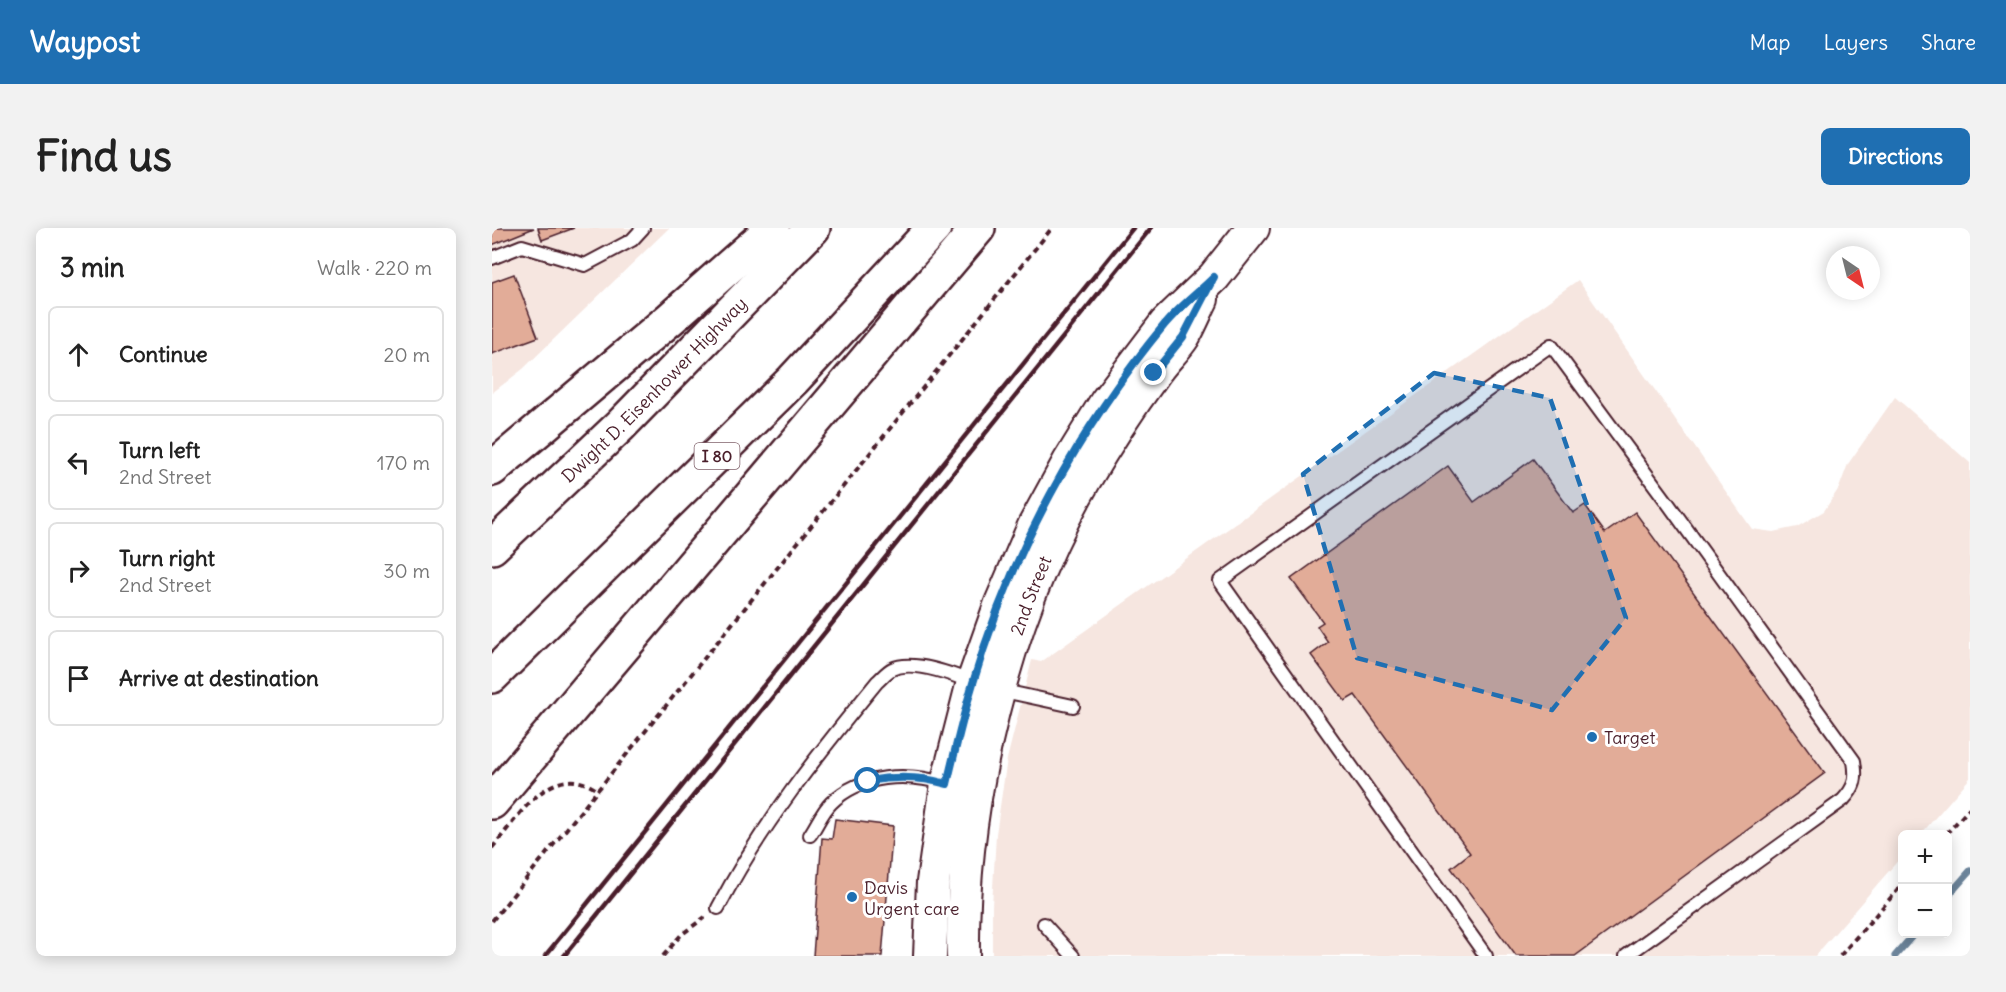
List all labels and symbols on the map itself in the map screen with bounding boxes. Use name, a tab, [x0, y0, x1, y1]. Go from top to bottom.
north arrow	[1826, 246, 1880, 300]
street label: Dwight D. Eisenhower Highway	[556, 292, 751, 487]
route end	[1140, 359, 1166, 385]
road number: I 80	[694, 443, 740, 469]
street label: 2nd Street	[1005, 552, 1056, 638]
place label: Target	[1604, 726, 1655, 749]
marker: Target	[1585, 730, 1599, 744]
route start	[854, 767, 880, 793]
place label: Davis Urgent care	[864, 876, 959, 920]
marker: Davis Urgent care	[845, 890, 859, 904]

